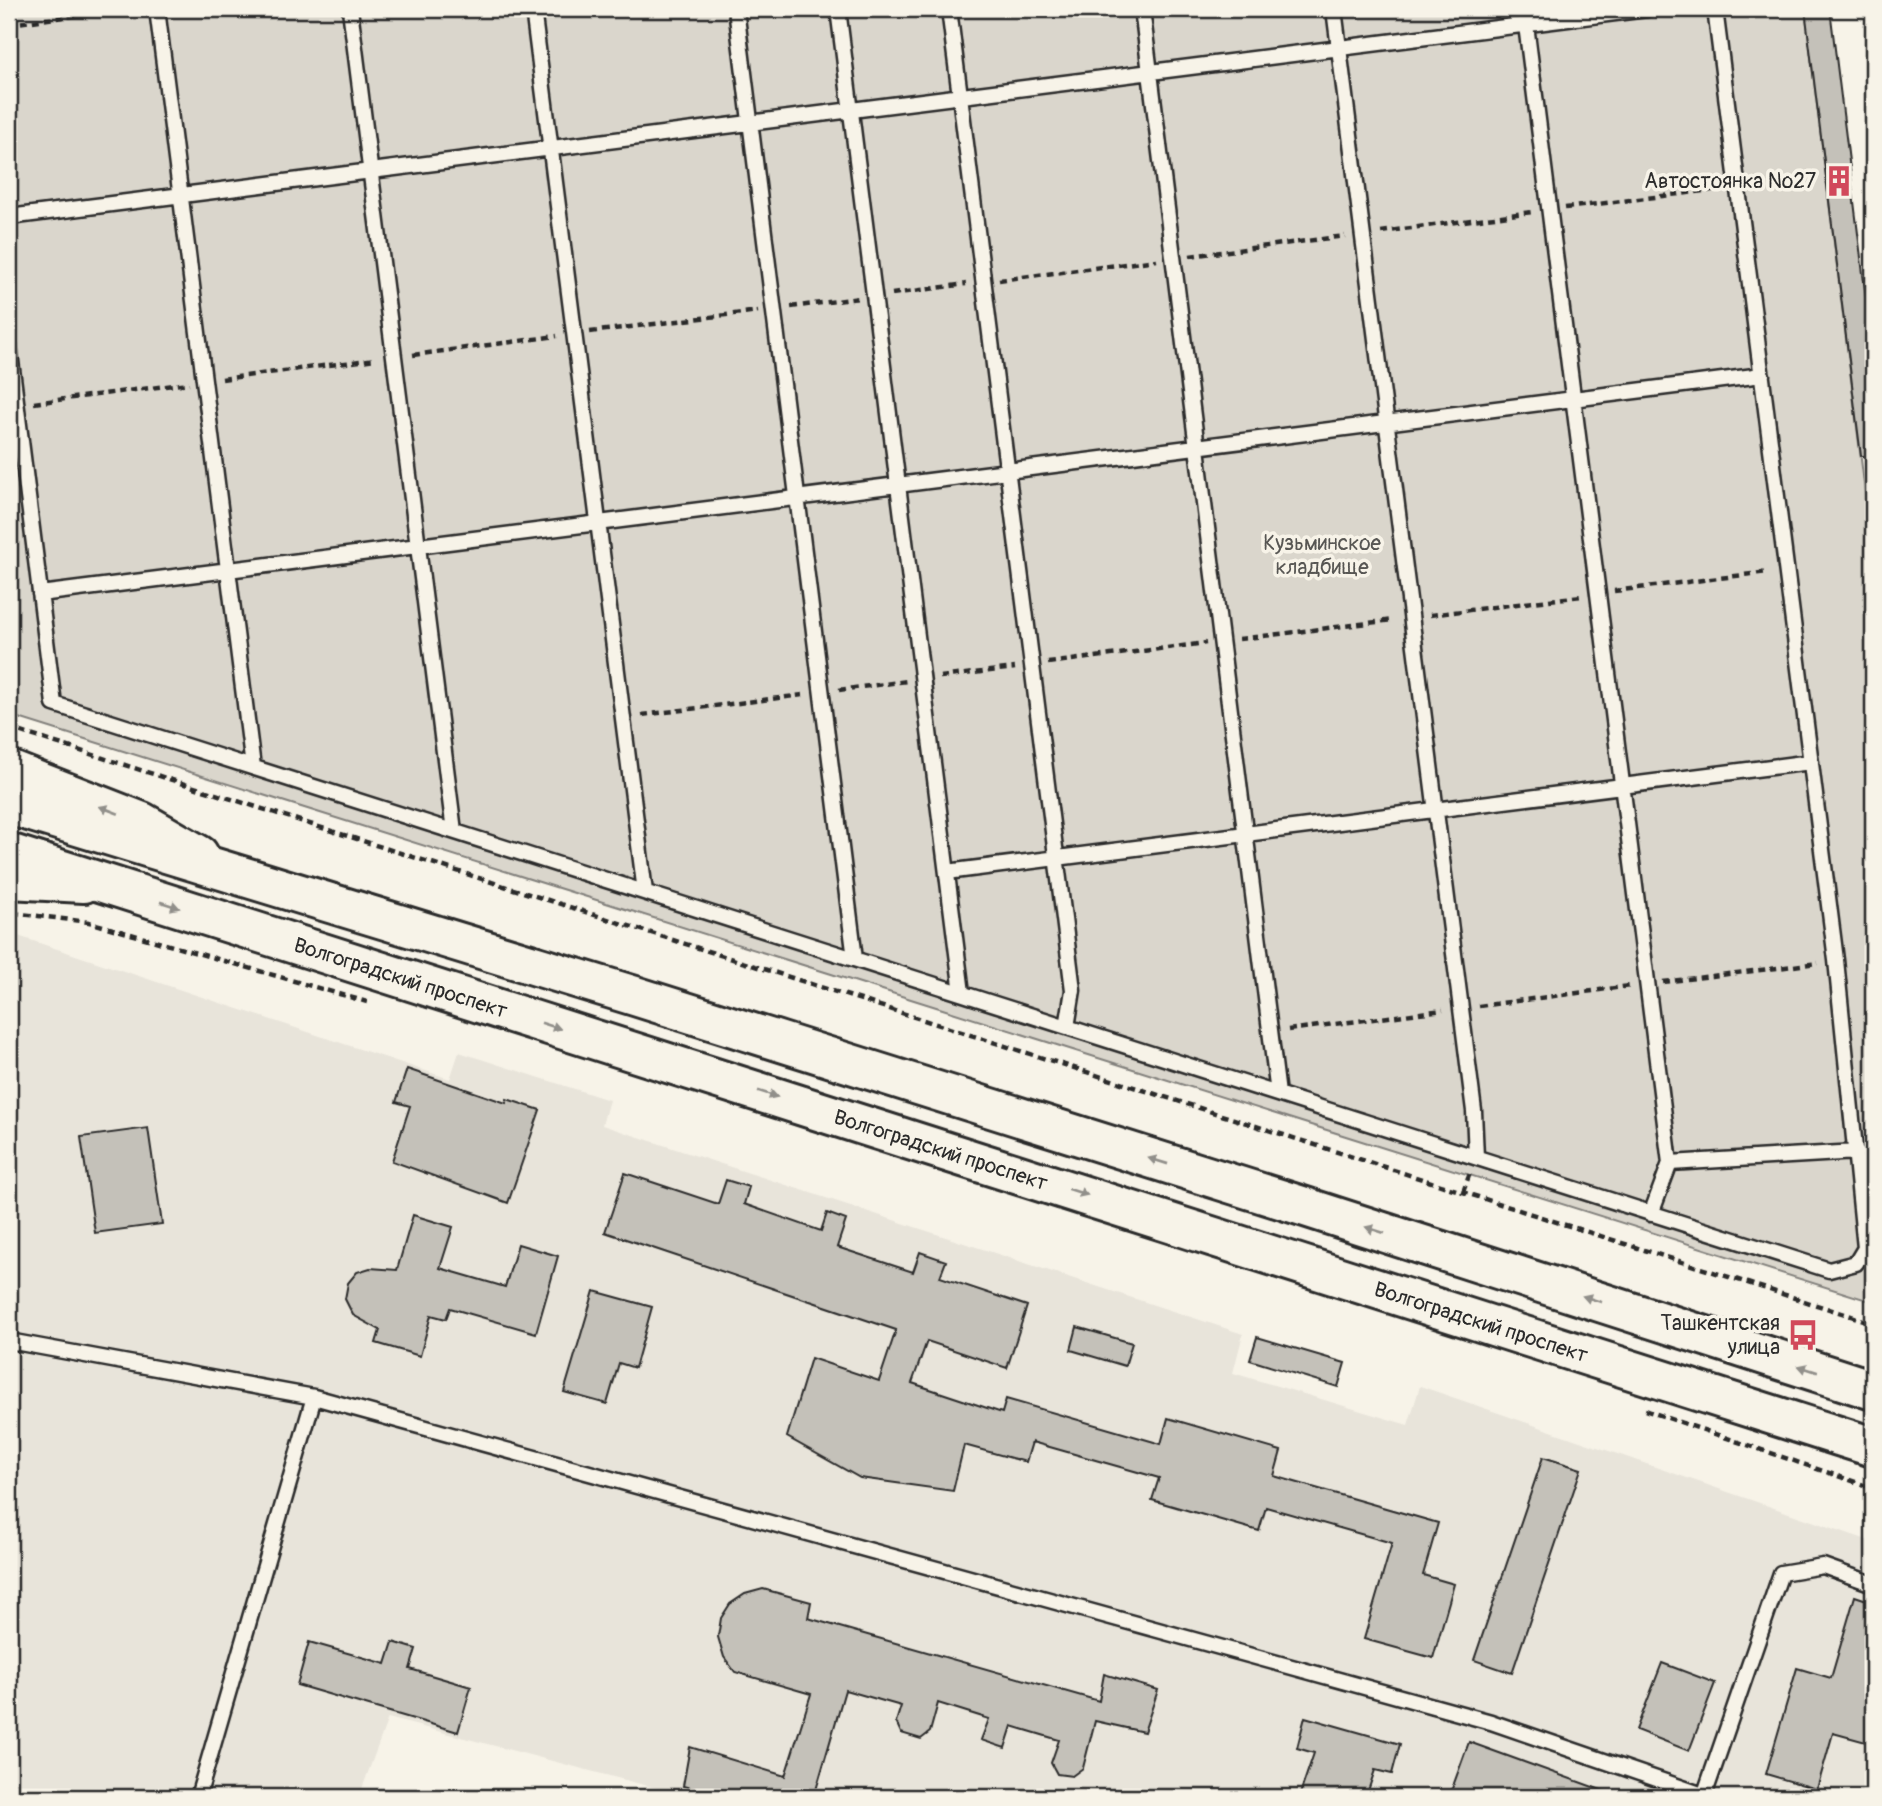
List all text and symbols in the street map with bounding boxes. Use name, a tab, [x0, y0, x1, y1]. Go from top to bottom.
building icon: Автостоянка №27	[1822, 164, 1856, 198]
place label: Автостоянка №27	[1644, 168, 1816, 195]
park label: Кузьминское кладбище	[1263, 530, 1381, 581]
one-way arrow	[98, 804, 119, 815]
one-way arrow	[160, 901, 181, 911]
street label: Волгоградский проспект	[290, 931, 511, 1025]
one-way arrow	[540, 1021, 561, 1031]
one-way arrow	[757, 1089, 778, 1100]
street label: Волгоградский проспект	[831, 1103, 1051, 1197]
one-way arrow	[1148, 1155, 1169, 1166]
one-way arrow	[1068, 1188, 1089, 1198]
one-way arrow	[1364, 1224, 1385, 1234]
street label: Волгоградский проспект	[1371, 1275, 1592, 1369]
one-way arrow	[1581, 1294, 1602, 1304]
place label: Ташкентская улица	[1660, 1310, 1780, 1361]
bus stop icon: Ташкентская улица	[1786, 1318, 1820, 1352]
one-way arrow	[1798, 1363, 1819, 1374]

